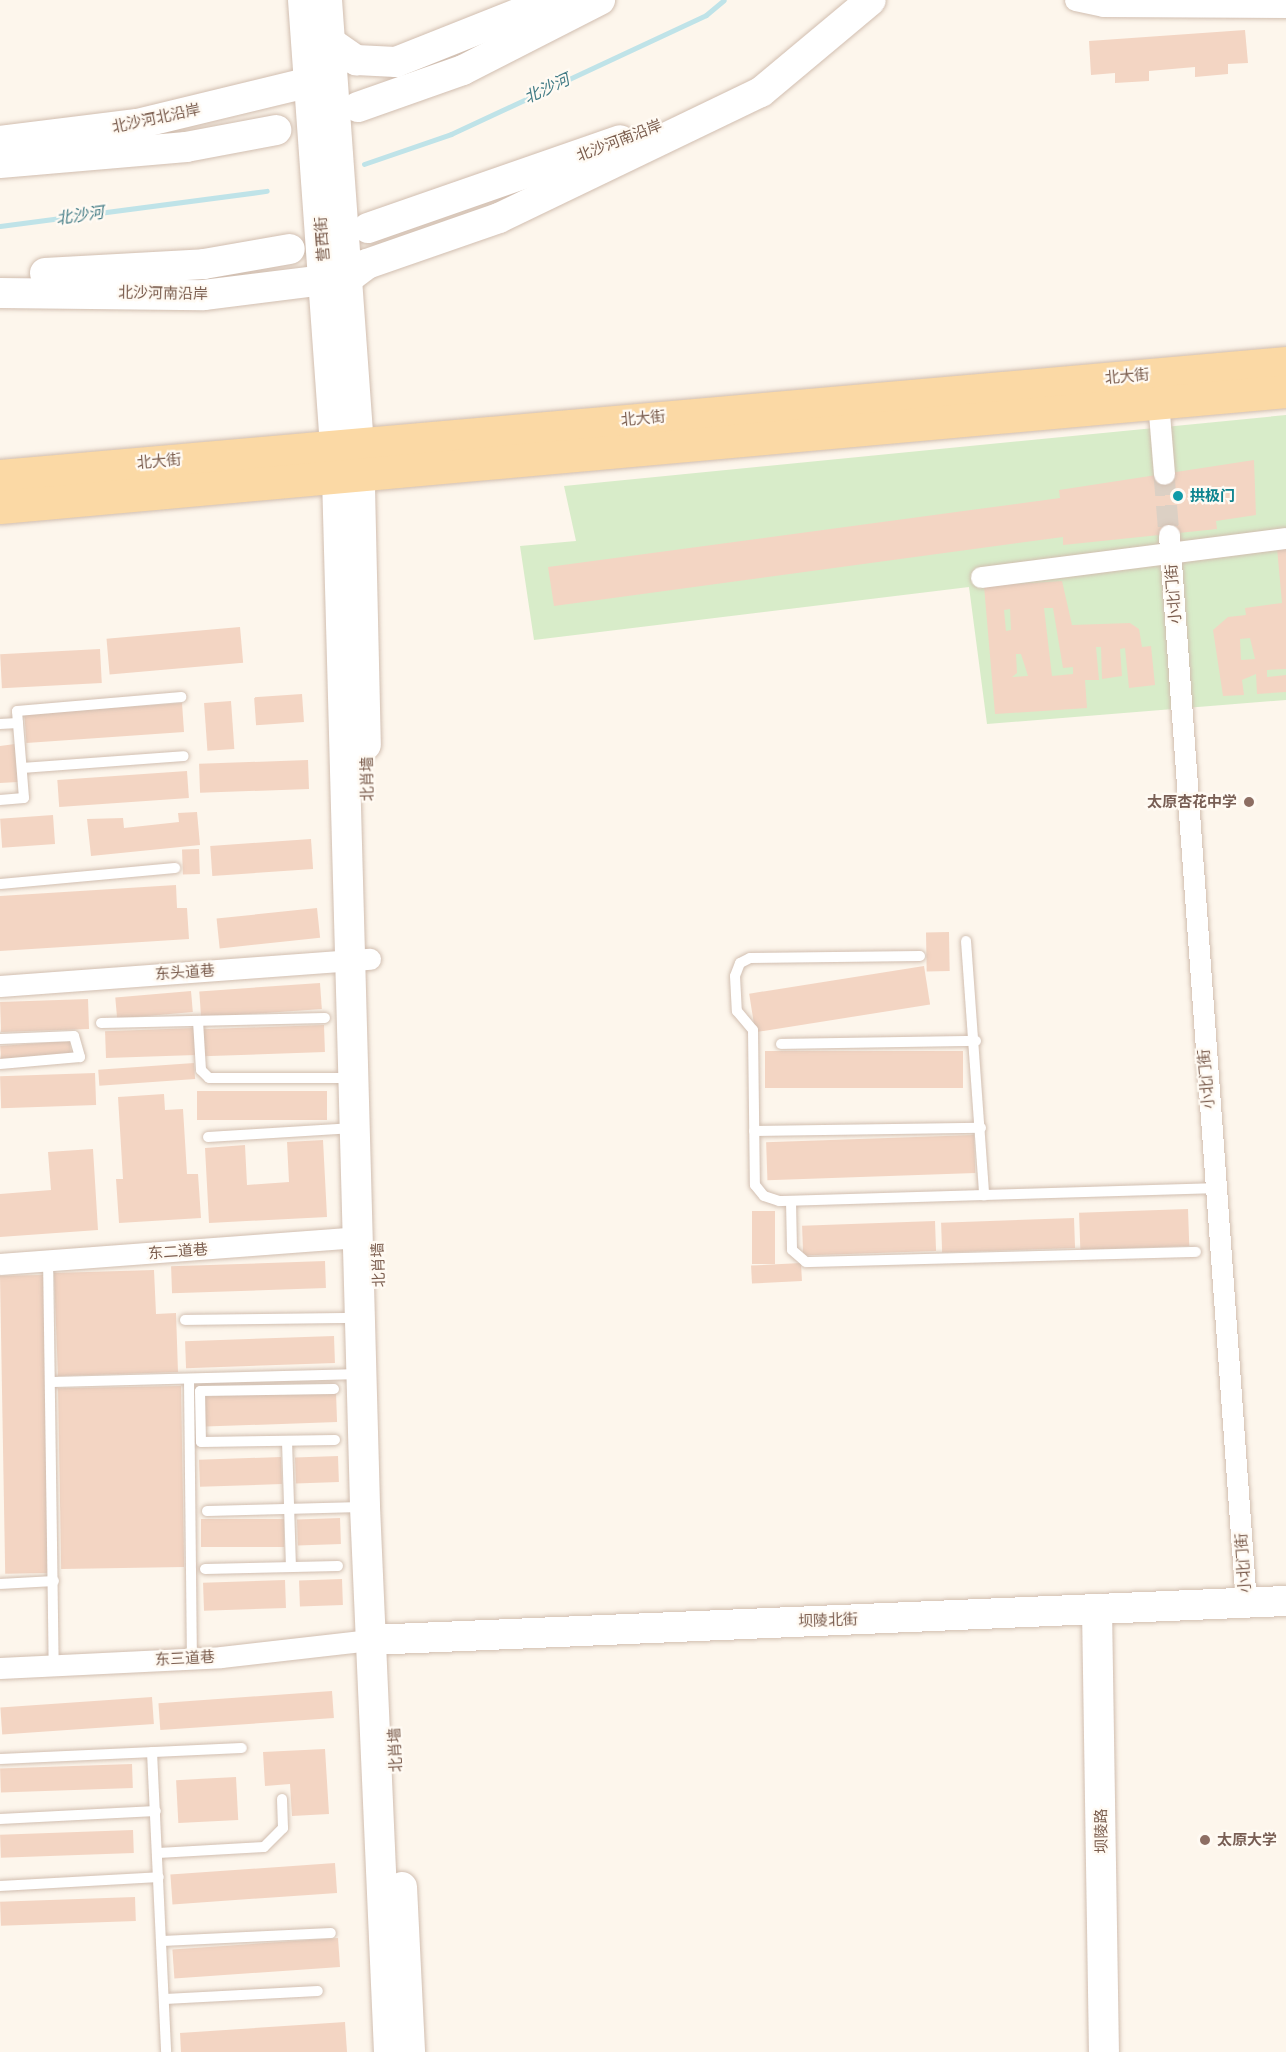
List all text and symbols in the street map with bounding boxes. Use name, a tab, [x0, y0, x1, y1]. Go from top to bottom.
water label: 北沙河	[521, 70, 573, 108]
street label: 北沙河北沿岸	[110, 100, 202, 136]
street label: 北沙河南沿岸	[574, 115, 664, 165]
water label: 北沙河	[55, 203, 105, 229]
street label: 营西街	[311, 216, 333, 262]
street label: 北沙河南沿岸	[118, 283, 208, 303]
street label: 北大街	[1104, 365, 1150, 387]
street label: 北大街	[620, 407, 666, 429]
street label: 北大街	[136, 450, 182, 472]
place label: 拱极门	[1190, 487, 1235, 505]
marker: 拱极门	[1171, 489, 1185, 503]
street label: 小北门街	[1162, 563, 1184, 625]
street label: 北肖墙	[358, 756, 376, 802]
place label: 太原杏花中学	[1147, 793, 1237, 811]
marker: 太原杏花中学	[1242, 795, 1256, 809]
street label: 东头道巷	[154, 961, 216, 983]
street label: 小北门街	[1194, 1048, 1218, 1110]
street label: 东二道巷	[147, 1240, 209, 1262]
street label: 北肖墙	[368, 1242, 388, 1288]
street label: 小北门街	[1232, 1532, 1254, 1594]
street label: 坝陵北街	[798, 1610, 858, 1630]
street label: 东三道巷	[155, 1647, 215, 1669]
street label: 北肖墙	[385, 1727, 405, 1773]
street label: 坝陵路	[1092, 1808, 1110, 1854]
place label: 太原大学	[1217, 1831, 1277, 1849]
marker: 太原大学	[1198, 1833, 1212, 1847]

